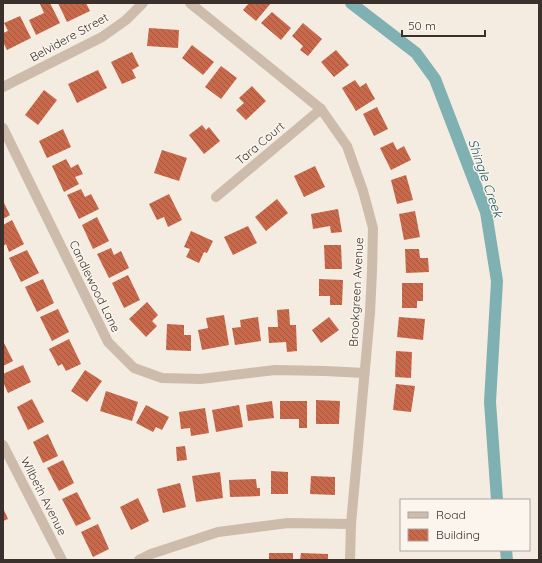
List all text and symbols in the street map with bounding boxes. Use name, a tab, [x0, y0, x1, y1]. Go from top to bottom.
street label: Belvidere Street	[27, 9, 111, 65]
scale bar	[402, 12, 485, 38]
text: 50 m	[408, 18, 436, 33]
street label: Tara Court	[233, 118, 287, 168]
water label: Shingle Creek	[465, 137, 507, 220]
street label: Brookgreen Avenue	[346, 237, 366, 347]
street label: Candlewood Lane	[66, 238, 124, 334]
street label: Wilbeth Avenue	[18, 454, 70, 538]
legend	[400, 499, 530, 551]
text: Road	[436, 507, 466, 522]
text: Building	[436, 527, 480, 542]

